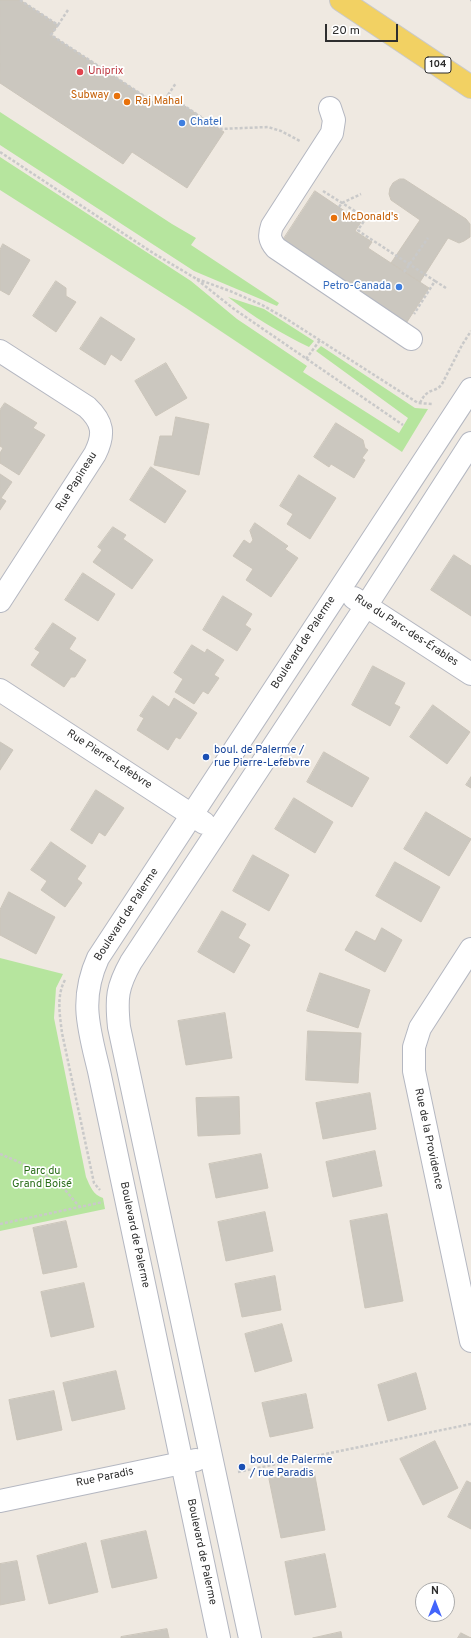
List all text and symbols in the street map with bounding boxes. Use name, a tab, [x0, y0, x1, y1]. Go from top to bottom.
scale bar	[327, 16, 400, 42]
text: 20 m	[332, 23, 360, 39]
road number: 104	[425, 57, 451, 73]
place label: Uniprix	[88, 65, 123, 79]
marker: Uniprix	[75, 67, 85, 77]
place label: Subway	[71, 89, 109, 103]
marker: Subway	[112, 91, 122, 101]
place label: Raj Mahal	[135, 95, 183, 109]
marker: Raj Mahal	[122, 97, 132, 107]
place label: Chatel	[190, 116, 222, 130]
marker: Chatel	[177, 118, 187, 128]
place label: McDonald's	[342, 211, 398, 225]
marker: McDonald's	[329, 213, 339, 223]
place label: Petro-Canada	[323, 280, 391, 294]
marker: Petro-Canada	[394, 282, 404, 292]
street label: Rue Papineau	[53, 450, 101, 514]
street label: Rue du Parc-des-Érables	[352, 592, 460, 670]
street label: Boulevard de Palerme	[269, 594, 339, 692]
street label: Rue Pierre-Lefebvre	[64, 728, 154, 792]
place label: boul. de Palerme / rue Pierre-Lefebvre	[214, 744, 310, 770]
marker: boul. de Palerme / rue Pierre-Lefebvre	[201, 752, 211, 762]
street label: Boulevard de Palerme	[92, 866, 162, 964]
street label: Rue de la Providence	[411, 1087, 445, 1191]
park label: Parc du Grand Boisé	[12, 1165, 72, 1191]
street label: Boulevard de Palerme	[116, 1181, 152, 1289]
place label: boul. de Palerme / rue Paradis	[250, 1454, 332, 1480]
marker: boul. de Palerme / rue Paradis	[237, 1462, 247, 1472]
street label: Rue Paradis	[75, 1465, 135, 1491]
street label: Boulevard de Palerme	[183, 1498, 219, 1606]
north arrow	[415, 1582, 455, 1622]
text: N	[431, 1584, 439, 1598]

